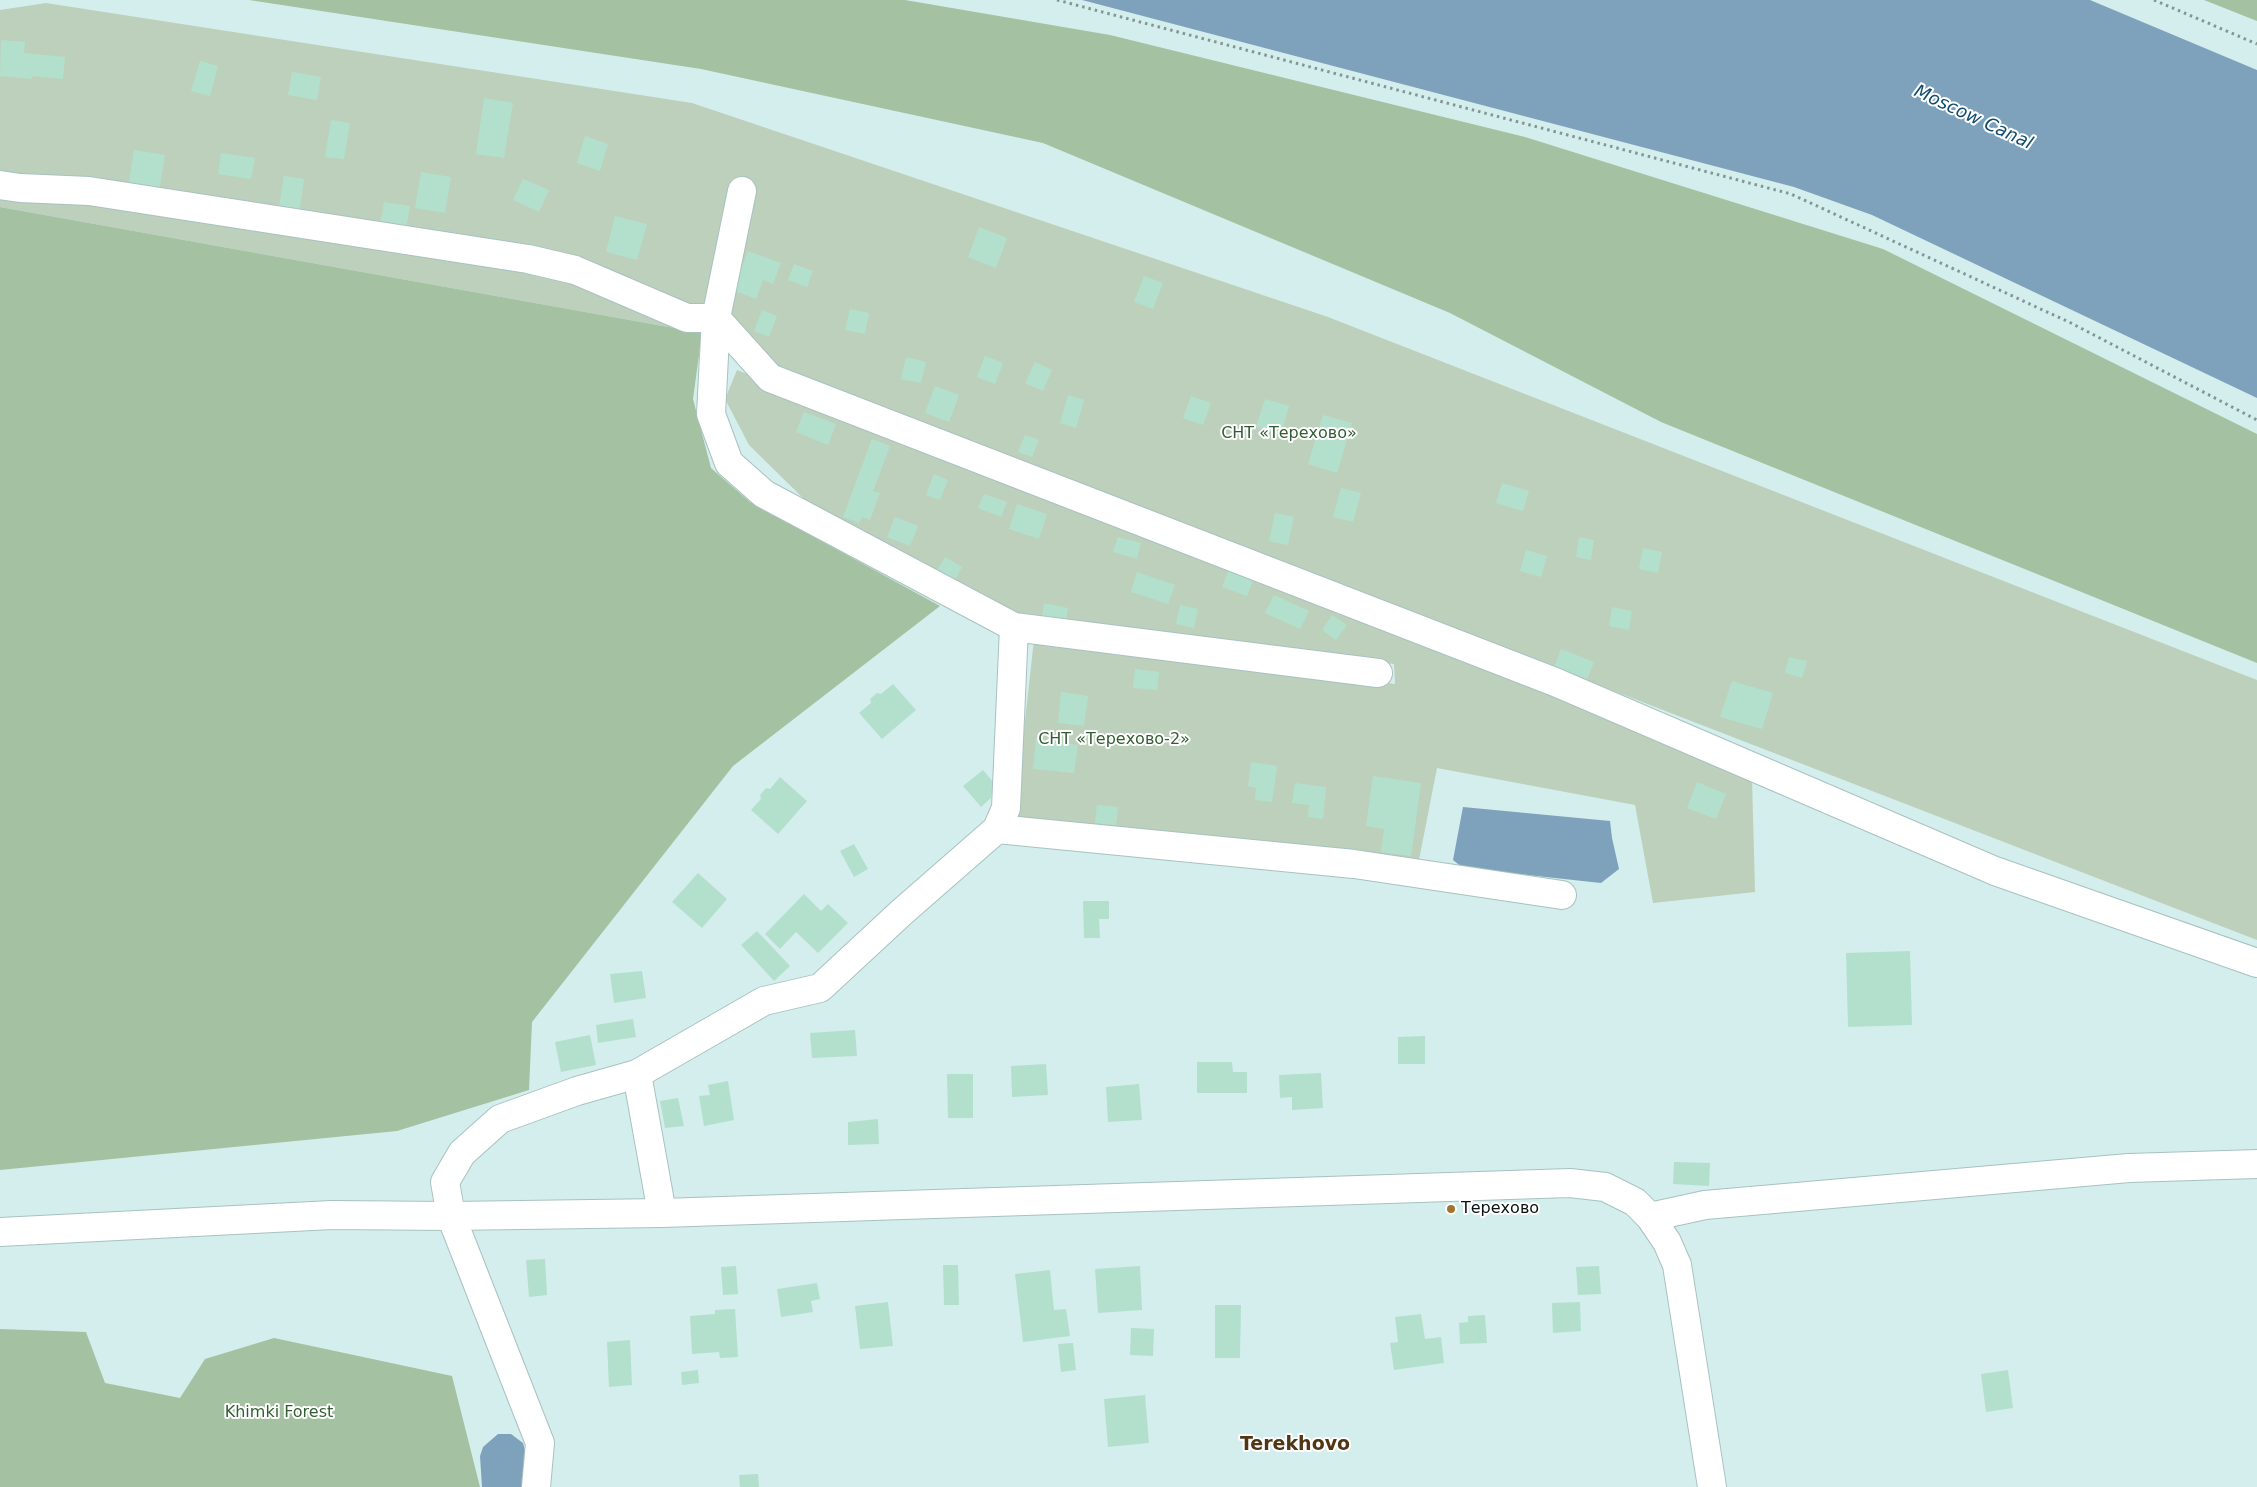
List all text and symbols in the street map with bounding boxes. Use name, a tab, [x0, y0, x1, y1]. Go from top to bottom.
water label: Moscow Canal	[1910, 81, 2036, 155]
park label: СНТ «Терехово»	[1221, 424, 1357, 444]
park label: СНТ «Терехово-2»	[1038, 730, 1190, 750]
place label: Терехово	[1461, 1199, 1539, 1219]
marker: Терехово	[1445, 1203, 1457, 1215]
park label: Khimki Forest	[225, 1403, 333, 1423]
district label: Terekhovo	[1240, 1434, 1350, 1456]

